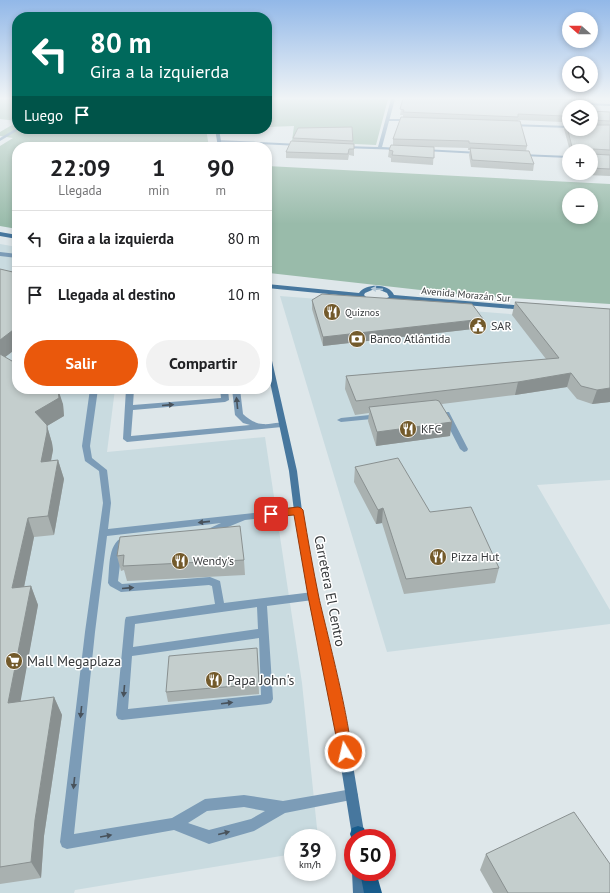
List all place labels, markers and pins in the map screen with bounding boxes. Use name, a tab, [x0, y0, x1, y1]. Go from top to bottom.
restaurant icon: Quiznos	[322, 302, 342, 322]
place label: Quiznos	[345, 306, 379, 319]
public building icon: SAR	[468, 316, 488, 336]
place label: SAR	[491, 318, 512, 333]
bank icon: Banco Atlántida	[347, 329, 367, 349]
place label: Banco Atlántida	[370, 331, 451, 346]
restaurant icon: KFC	[398, 419, 418, 439]
place label: KFC	[421, 421, 442, 436]
pin	[254, 497, 288, 531]
restaurant icon: Pizza Hut	[428, 547, 448, 567]
place label: Pizza Hut	[451, 549, 499, 564]
restaurant icon: Wendy's	[170, 551, 190, 571]
place label: Wendy's	[193, 553, 234, 568]
supermarket icon: Mall Megaplaza	[4, 651, 24, 671]
place label: Mall Megaplaza	[27, 652, 121, 670]
restaurant icon: Papa John's	[204, 670, 224, 690]
place label: Papa John's	[227, 671, 295, 689]

